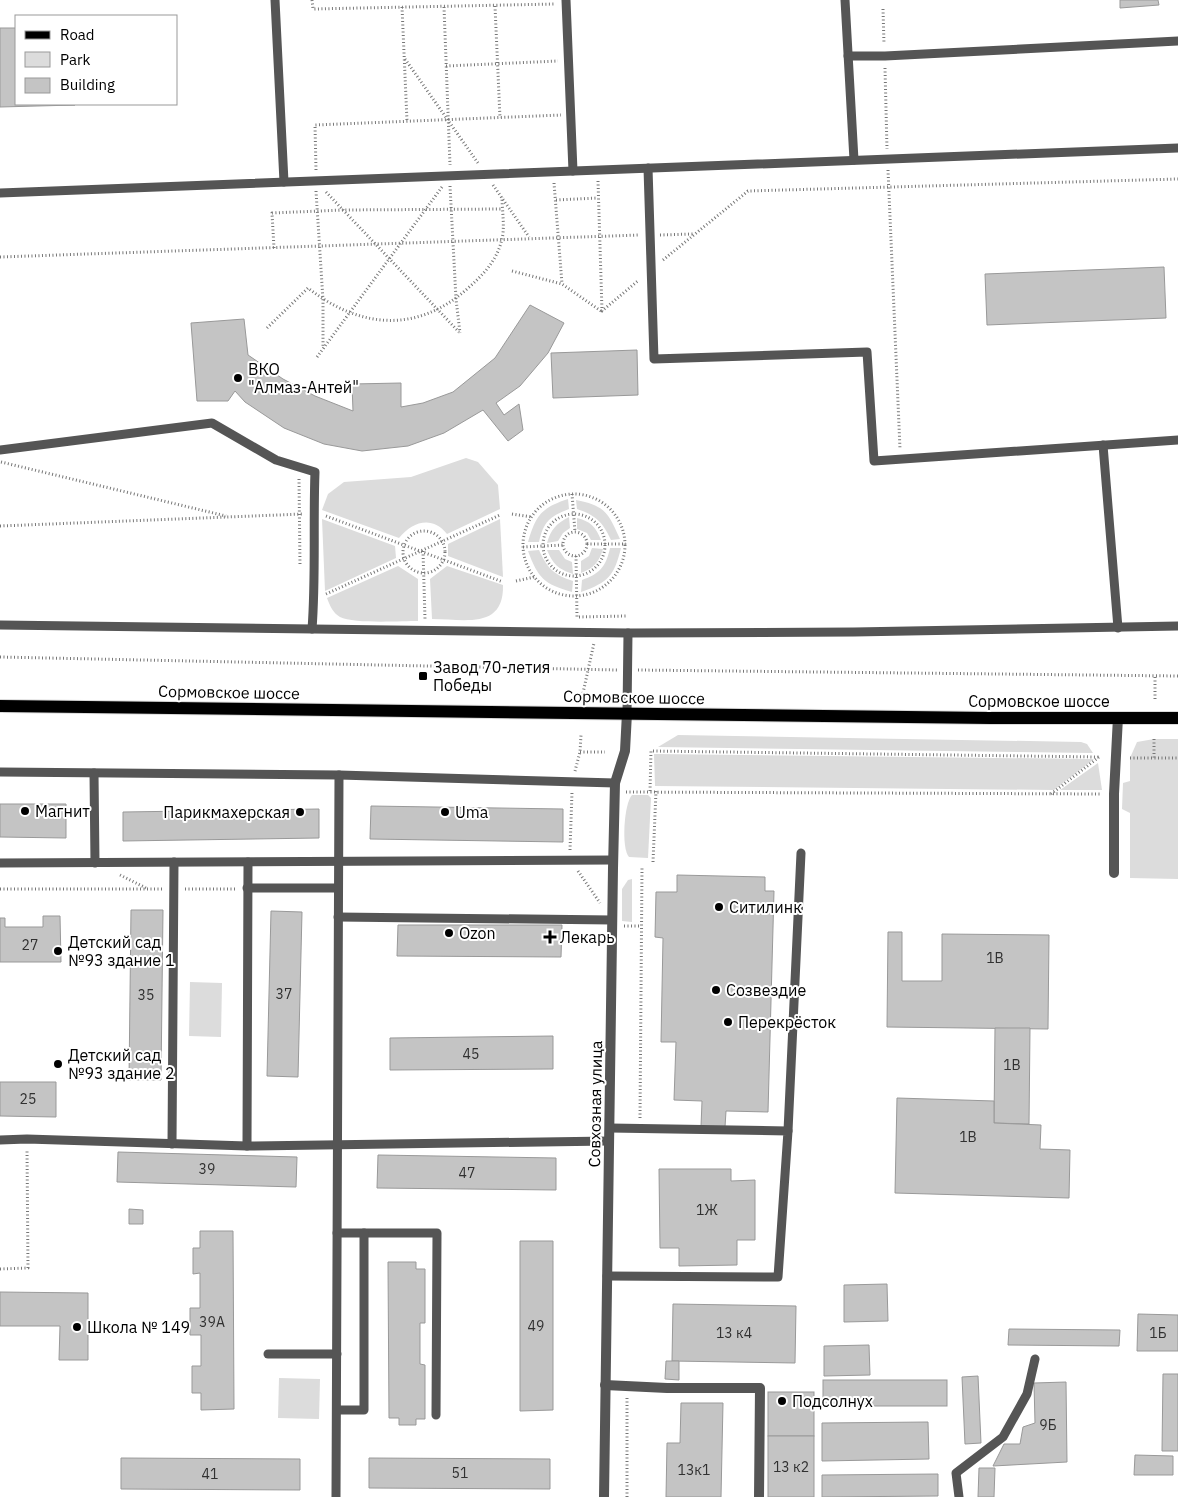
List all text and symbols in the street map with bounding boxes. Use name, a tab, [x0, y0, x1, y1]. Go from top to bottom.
legend	[15, 15, 178, 105]
text: Road	[60, 25, 95, 44]
text: Park	[60, 50, 90, 69]
text: Building	[60, 75, 115, 94]
place label: ВКО "Алмаз-Антей"	[248, 359, 359, 397]
marker: ВКО "Алмаз-Антей"	[232, 372, 244, 384]
place label: Завод 70-летия Победы	[433, 657, 550, 695]
marker: Завод 70-летия Победы	[417, 670, 429, 682]
street label: Сормовское шоссе	[158, 681, 300, 703]
street label: Сормовское шоссе	[563, 686, 705, 708]
street label: Сормовское шоссе	[968, 691, 1110, 711]
place label: Магнит	[35, 801, 90, 821]
place label: Парикмахерская	[163, 802, 290, 822]
place label: Uma	[455, 802, 489, 822]
marker: Магнит	[19, 805, 31, 817]
marker: Парикмахерская	[294, 806, 306, 818]
marker: Uma	[439, 806, 451, 818]
place label: Ситилинк	[729, 897, 802, 917]
marker: Ситилинк	[713, 901, 725, 913]
place label: Ozon	[459, 923, 496, 943]
marker: Ozon	[443, 927, 455, 939]
place label: Лекарь	[560, 927, 615, 947]
marker: Лекарь	[544, 931, 556, 943]
place label: Детский сад №93 здание 1	[68, 932, 175, 970]
house number: 27	[22, 936, 38, 954]
marker: Детский сад №93 здание 1	[52, 945, 64, 957]
house number: 1В	[986, 949, 1004, 967]
place label: Созвездие	[726, 980, 806, 1000]
marker: Созвездие	[710, 984, 722, 996]
house number: 37	[276, 985, 292, 1003]
house number: 35	[138, 986, 154, 1004]
place label: Перекрёсток	[738, 1012, 836, 1032]
marker: Перекрёсток	[722, 1016, 734, 1028]
street label: Совхозная улица	[584, 1040, 606, 1168]
place label: Детский сад №93 здание 2	[68, 1045, 175, 1083]
house number: 45	[463, 1045, 479, 1063]
house number: 1В	[1003, 1056, 1021, 1074]
marker: Детский сад №93 здание 2	[52, 1058, 64, 1070]
house number: 25	[20, 1090, 36, 1108]
house number: 1В	[959, 1128, 977, 1146]
house number: 39	[199, 1160, 215, 1178]
house number: 47	[459, 1164, 475, 1182]
house number: 1Ж	[696, 1201, 718, 1219]
house number: 39А	[199, 1313, 225, 1331]
place label: Школа № 149	[87, 1317, 190, 1337]
house number: 49	[528, 1317, 544, 1335]
marker: Школа № 149	[71, 1321, 83, 1333]
house number: 13 к4	[716, 1324, 752, 1342]
house number: 1Б	[1149, 1324, 1167, 1342]
place label: Подсолнух	[792, 1391, 873, 1411]
marker: Подсолнух	[776, 1395, 788, 1407]
house number: 9Б	[1039, 1416, 1057, 1434]
house number: 13 к2	[773, 1458, 809, 1476]
house number: 13к1	[678, 1461, 710, 1479]
house number: 51	[452, 1464, 468, 1482]
house number: 41	[202, 1465, 218, 1483]

